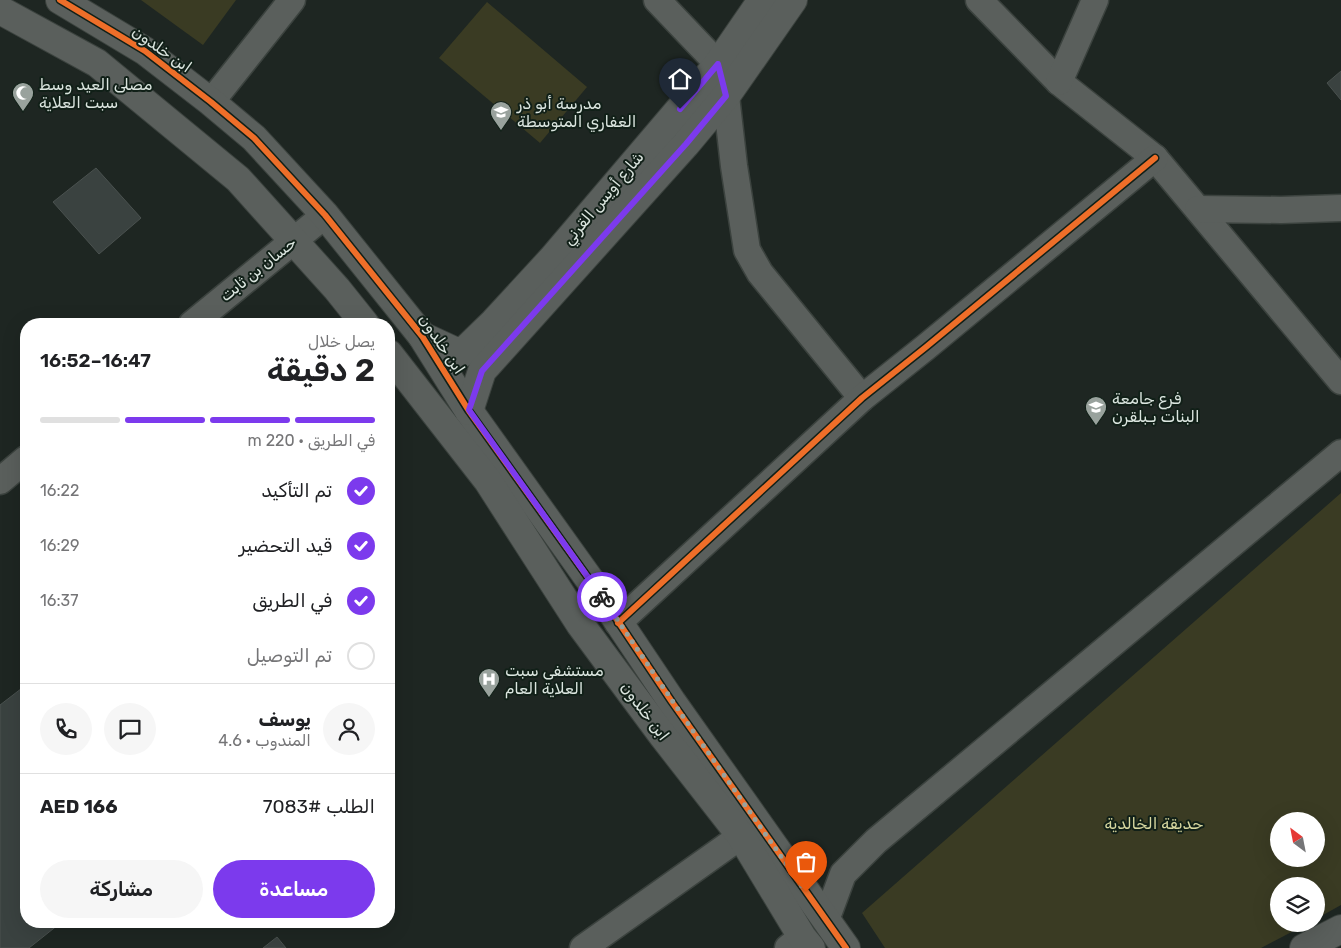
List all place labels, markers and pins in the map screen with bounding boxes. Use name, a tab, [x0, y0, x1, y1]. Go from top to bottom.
pin	[659, 58, 701, 109]
place label: مصلى العيد وسط سبت العلاية	[39, 75, 152, 112]
mosque icon: مصلى العيد وسط سبت العلاية	[11, 81, 35, 112]
place label: مدرسة أبو ذر الغفاري المتوسطة	[516, 94, 636, 133]
school or university icon: مدرسة أبو ذر الغفاري المتوسطة	[489, 100, 513, 131]
place label: فرع جامعة البنات بـبلقرن	[1112, 389, 1200, 427]
school or university icon: فرع جامعة البنات بـبلقرن	[1084, 395, 1108, 426]
place label: مستشفى سبت العلاية العام	[505, 661, 604, 699]
hospital icon: مستشفى سبت العلاية العام	[477, 667, 501, 698]
pin	[785, 841, 827, 892]

